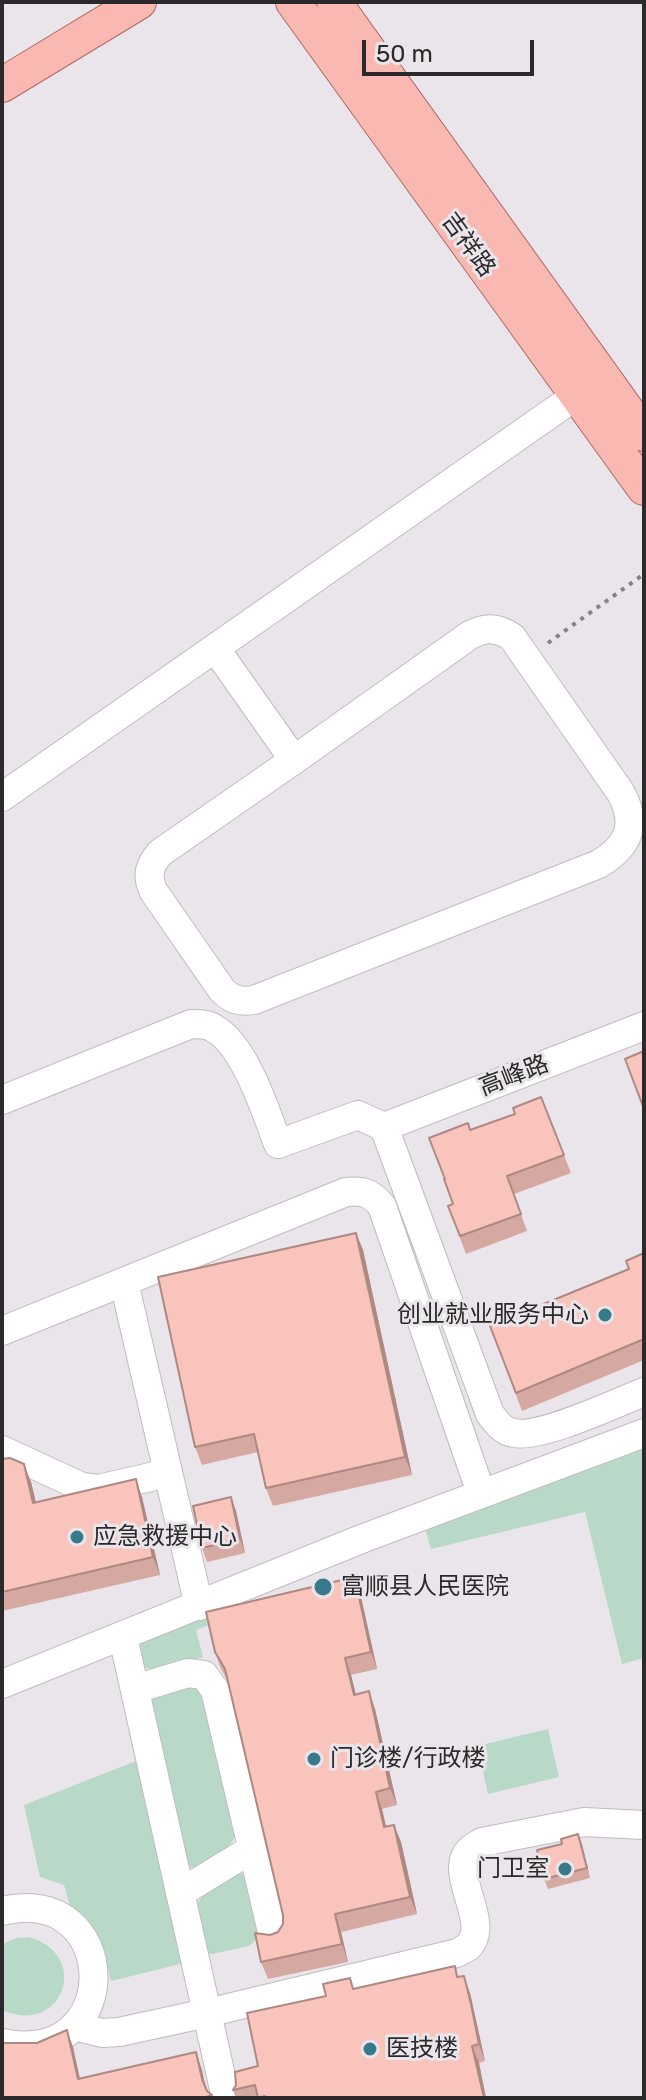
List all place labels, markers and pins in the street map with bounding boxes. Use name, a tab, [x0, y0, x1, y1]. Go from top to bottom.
place label: 创业就业服务中心	[397, 1301, 589, 1329]
marker: 创业就业服务中心	[596, 1306, 614, 1324]
place label: 应急救援中心	[93, 1523, 237, 1551]
marker: 应急救援中心	[68, 1528, 86, 1546]
place label: 富顺县人民医院	[341, 1573, 509, 1601]
marker: 富顺县人民医院	[312, 1576, 334, 1598]
place label: 门诊楼/行政楼	[330, 1745, 486, 1773]
marker: 门诊楼/行政楼	[305, 1750, 323, 1768]
place label: 门卫室	[477, 1855, 549, 1883]
marker: 门卫室	[556, 1860, 574, 1878]
place label: 医技楼	[386, 2035, 458, 2063]
marker: 医技楼	[361, 2040, 379, 2058]

